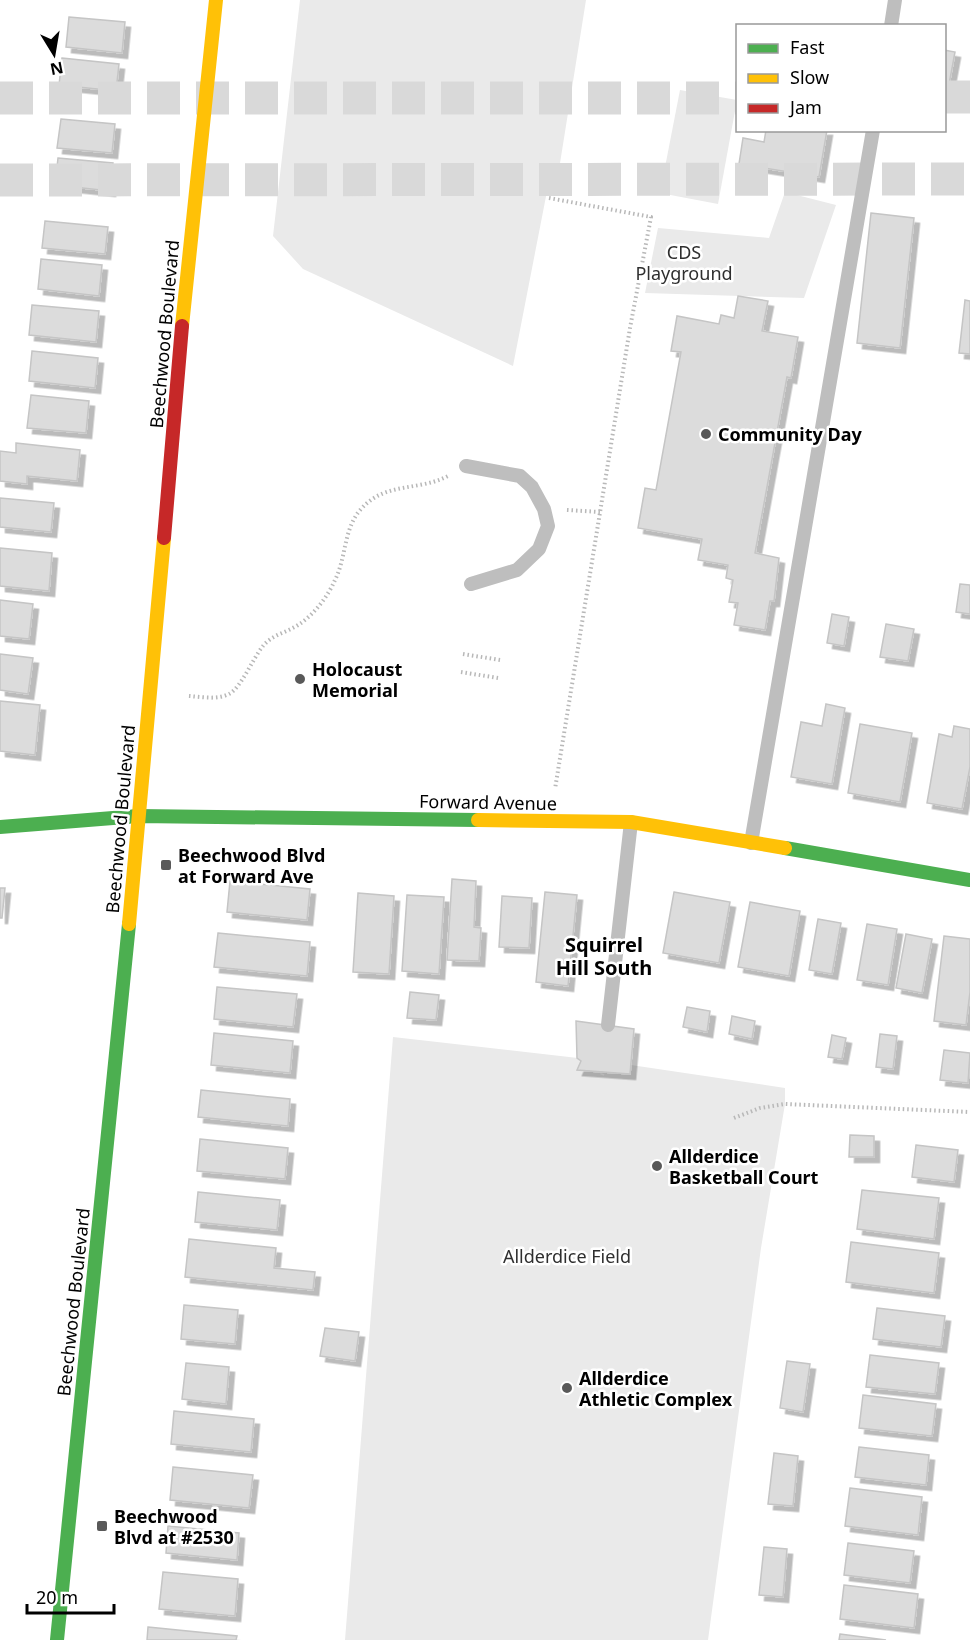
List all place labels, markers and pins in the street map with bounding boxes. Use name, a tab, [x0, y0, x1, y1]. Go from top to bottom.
place label: Community Day	[718, 422, 862, 446]
marker: Community Day	[699, 427, 713, 441]
place label: Holocaust Memorial	[312, 657, 402, 702]
marker: Holocaust Memorial	[293, 672, 307, 686]
place label: Beechwood Blvd at Forward Ave	[178, 843, 325, 888]
marker: Beechwood Blvd at Forward Ave	[159, 858, 173, 872]
place label: Allderdice Basketball Court	[669, 1144, 819, 1189]
marker: Allderdice Basketball Court	[650, 1159, 664, 1173]
place label: Allderdice Athletic Complex	[579, 1366, 733, 1411]
marker: Allderdice Athletic Complex	[560, 1381, 574, 1395]
place label: Beechwood Blvd at #2530	[114, 1504, 234, 1549]
marker: Beechwood Blvd at #2530	[95, 1519, 109, 1533]

